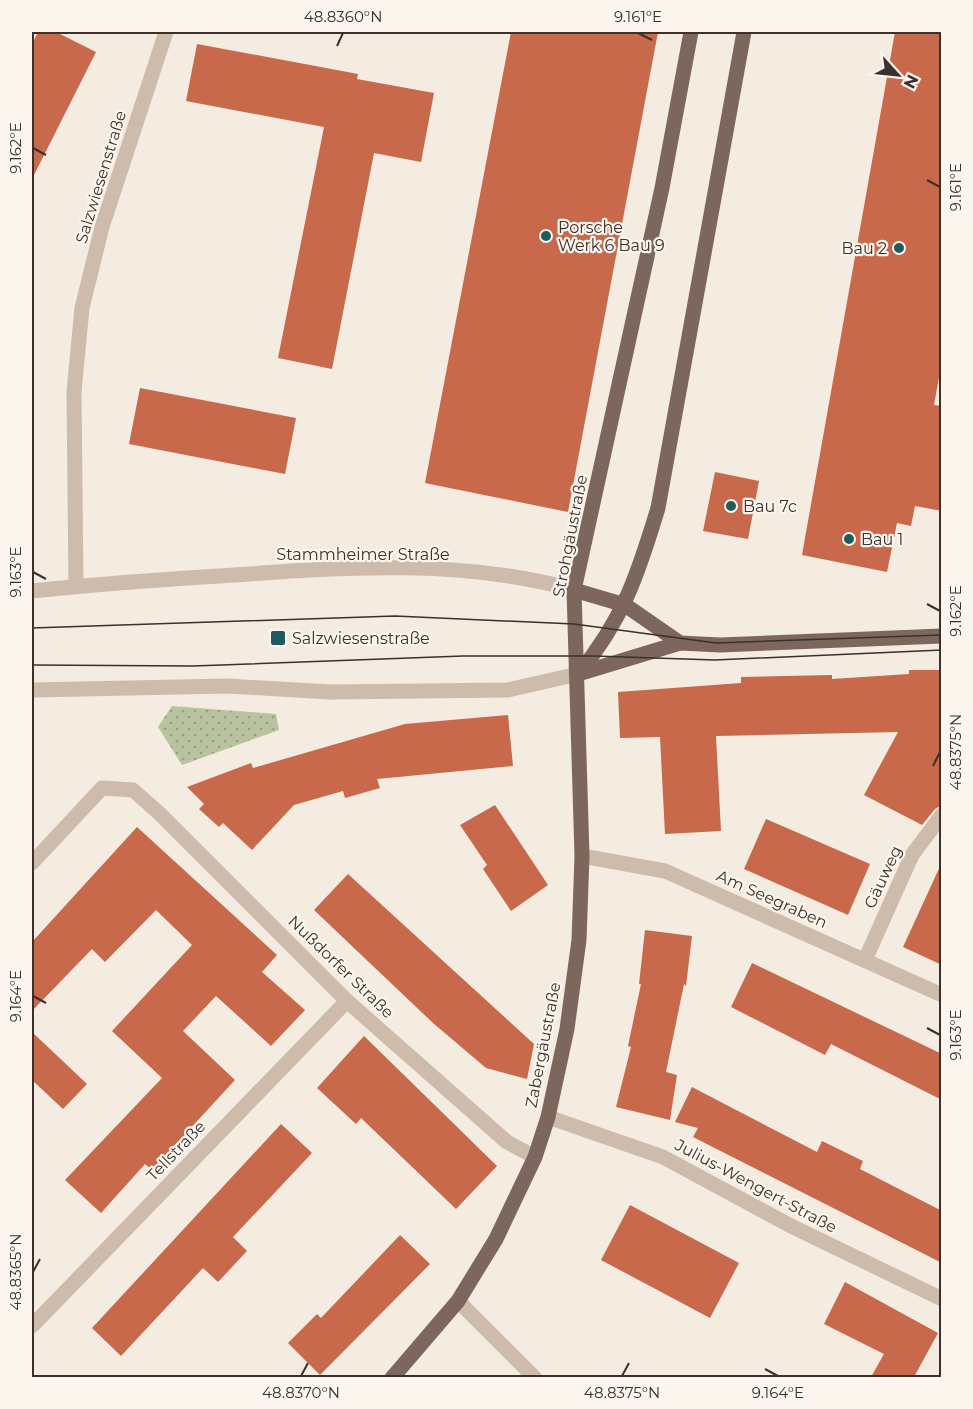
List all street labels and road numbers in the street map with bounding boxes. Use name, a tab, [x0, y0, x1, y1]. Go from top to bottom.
street label: Salzwiesenstraße	[72, 108, 130, 246]
street label: Strohgäustraße	[549, 473, 591, 599]
street label: Stammheimer Straße	[276, 545, 450, 564]
street label: Gäuweg	[860, 843, 906, 911]
street label: Am Seegraben	[714, 866, 830, 932]
street label: Nußdorfer Straße	[284, 912, 398, 1022]
street label: Zabergäustraße	[522, 981, 564, 1109]
street label: Tellstraße	[143, 1117, 209, 1185]
street label: Julius-Wengert-Straße	[671, 1135, 840, 1237]

